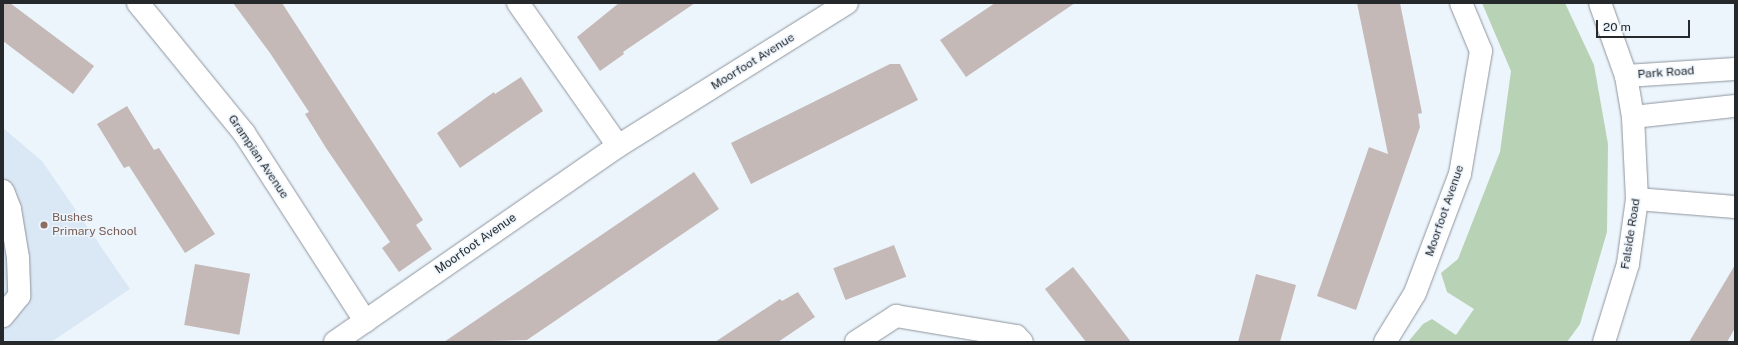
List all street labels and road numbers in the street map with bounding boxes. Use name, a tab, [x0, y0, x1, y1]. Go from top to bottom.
street label: Moorfoot Avenue	[709, 31, 797, 93]
street label: Park Road	[1637, 64, 1695, 82]
street label: Grampian Avenue	[225, 112, 291, 202]
street label: Moorfoot Avenue	[1423, 163, 1467, 259]
street label: Falside Road	[1618, 198, 1644, 270]
street label: Moorfoot Avenue	[433, 211, 519, 277]

